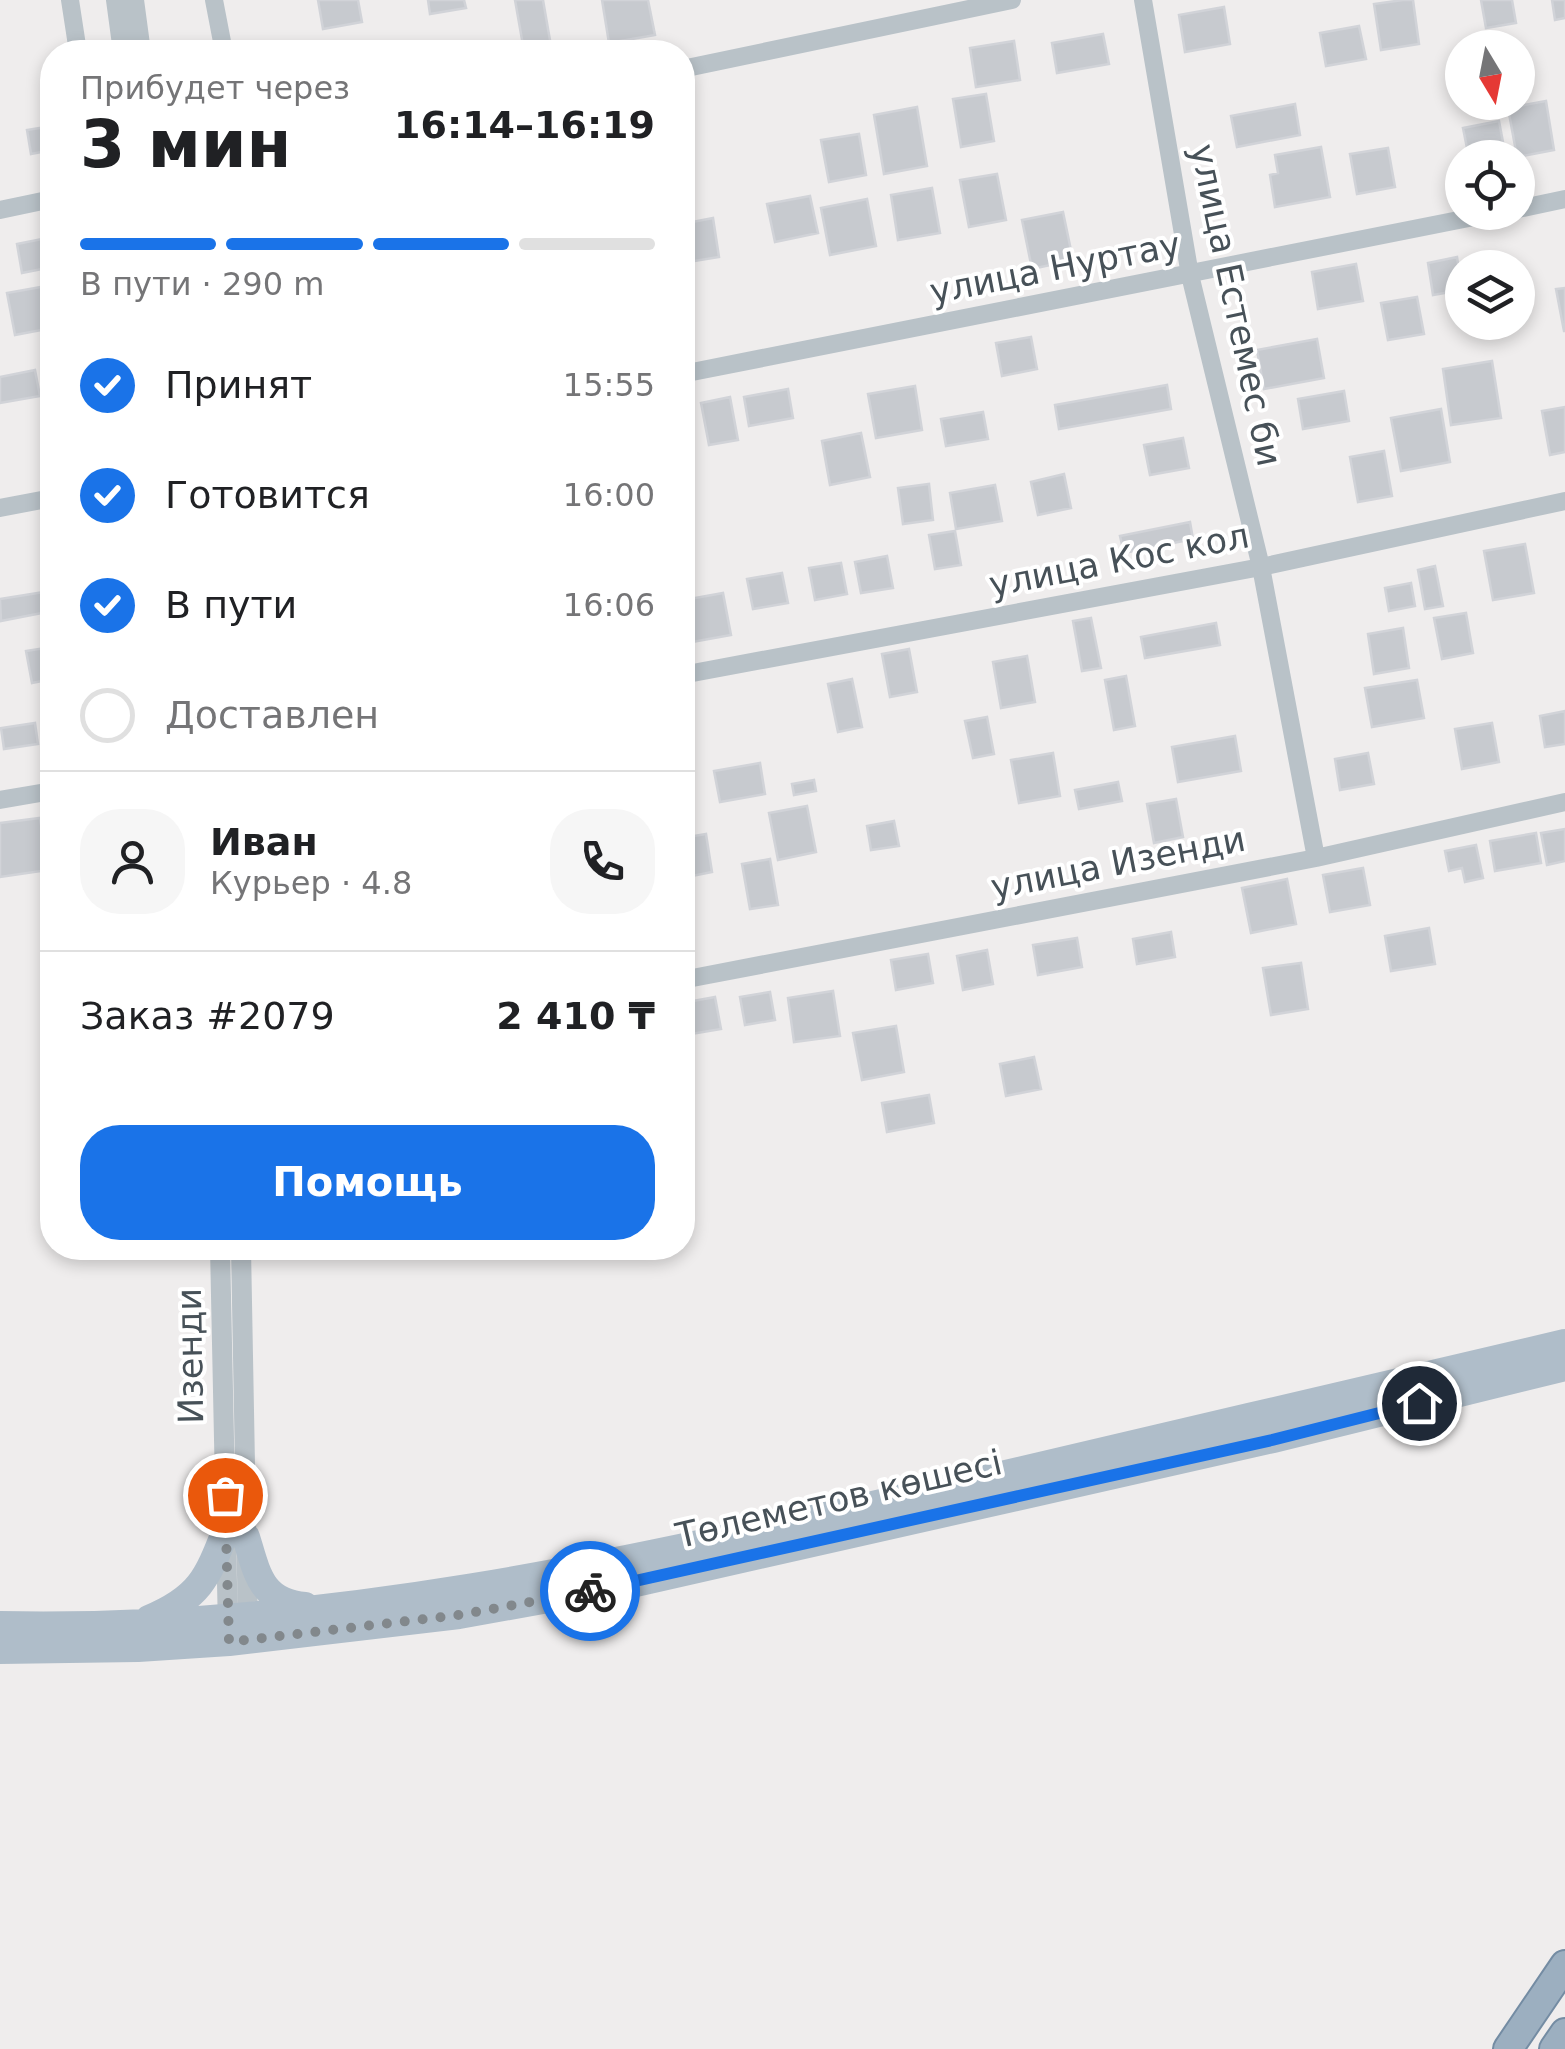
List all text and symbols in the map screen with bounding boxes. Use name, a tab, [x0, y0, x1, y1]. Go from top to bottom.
north arrow	[1445, 30, 1535, 120]
map controls	[1445, 30, 1535, 340]
text: Прибудет через	[80, 69, 350, 107]
text: 16:14–16:19	[394, 103, 655, 147]
text: 3 мин	[80, 107, 291, 182]
street label: улица Естемес би	[1182, 140, 1290, 470]
button: locate	[1445, 140, 1535, 230]
street label: улица Нуртау	[927, 224, 1183, 312]
button: layers	[1445, 250, 1535, 340]
text: В пути · 290 m	[80, 265, 324, 303]
icon: check	[80, 358, 135, 413]
text: Принят	[165, 363, 312, 407]
text: 15:55	[563, 366, 655, 404]
icon: check	[80, 468, 135, 523]
text: Готовится	[165, 473, 370, 517]
text: 16:00	[563, 476, 655, 514]
street label: улица Кос кол	[986, 515, 1252, 605]
icon: check	[80, 578, 135, 633]
text: В пути	[165, 583, 297, 627]
text: 16:06	[563, 586, 655, 624]
text: Доставлен	[165, 693, 379, 737]
button: person	[80, 809, 185, 914]
button: phone	[550, 809, 655, 914]
street label: улица Изенди	[987, 819, 1249, 907]
text: Иван	[210, 820, 318, 864]
text: Курьер · 4.8	[210, 864, 412, 902]
text: Заказ #2079	[80, 994, 335, 1038]
text: 2 410 ₸	[496, 994, 655, 1038]
button: Помощь	[80, 1125, 655, 1240]
street label: Изенди	[169, 1288, 211, 1424]
pin	[1377, 1361, 1462, 1446]
icon: home	[1392, 1376, 1447, 1431]
street label: Төлеметов көшесі	[671, 1442, 1006, 1556]
pin	[183, 1453, 268, 1538]
icon: bag	[198, 1468, 253, 1523]
courier	[540, 1541, 640, 1641]
icon: bike	[563, 1564, 618, 1619]

